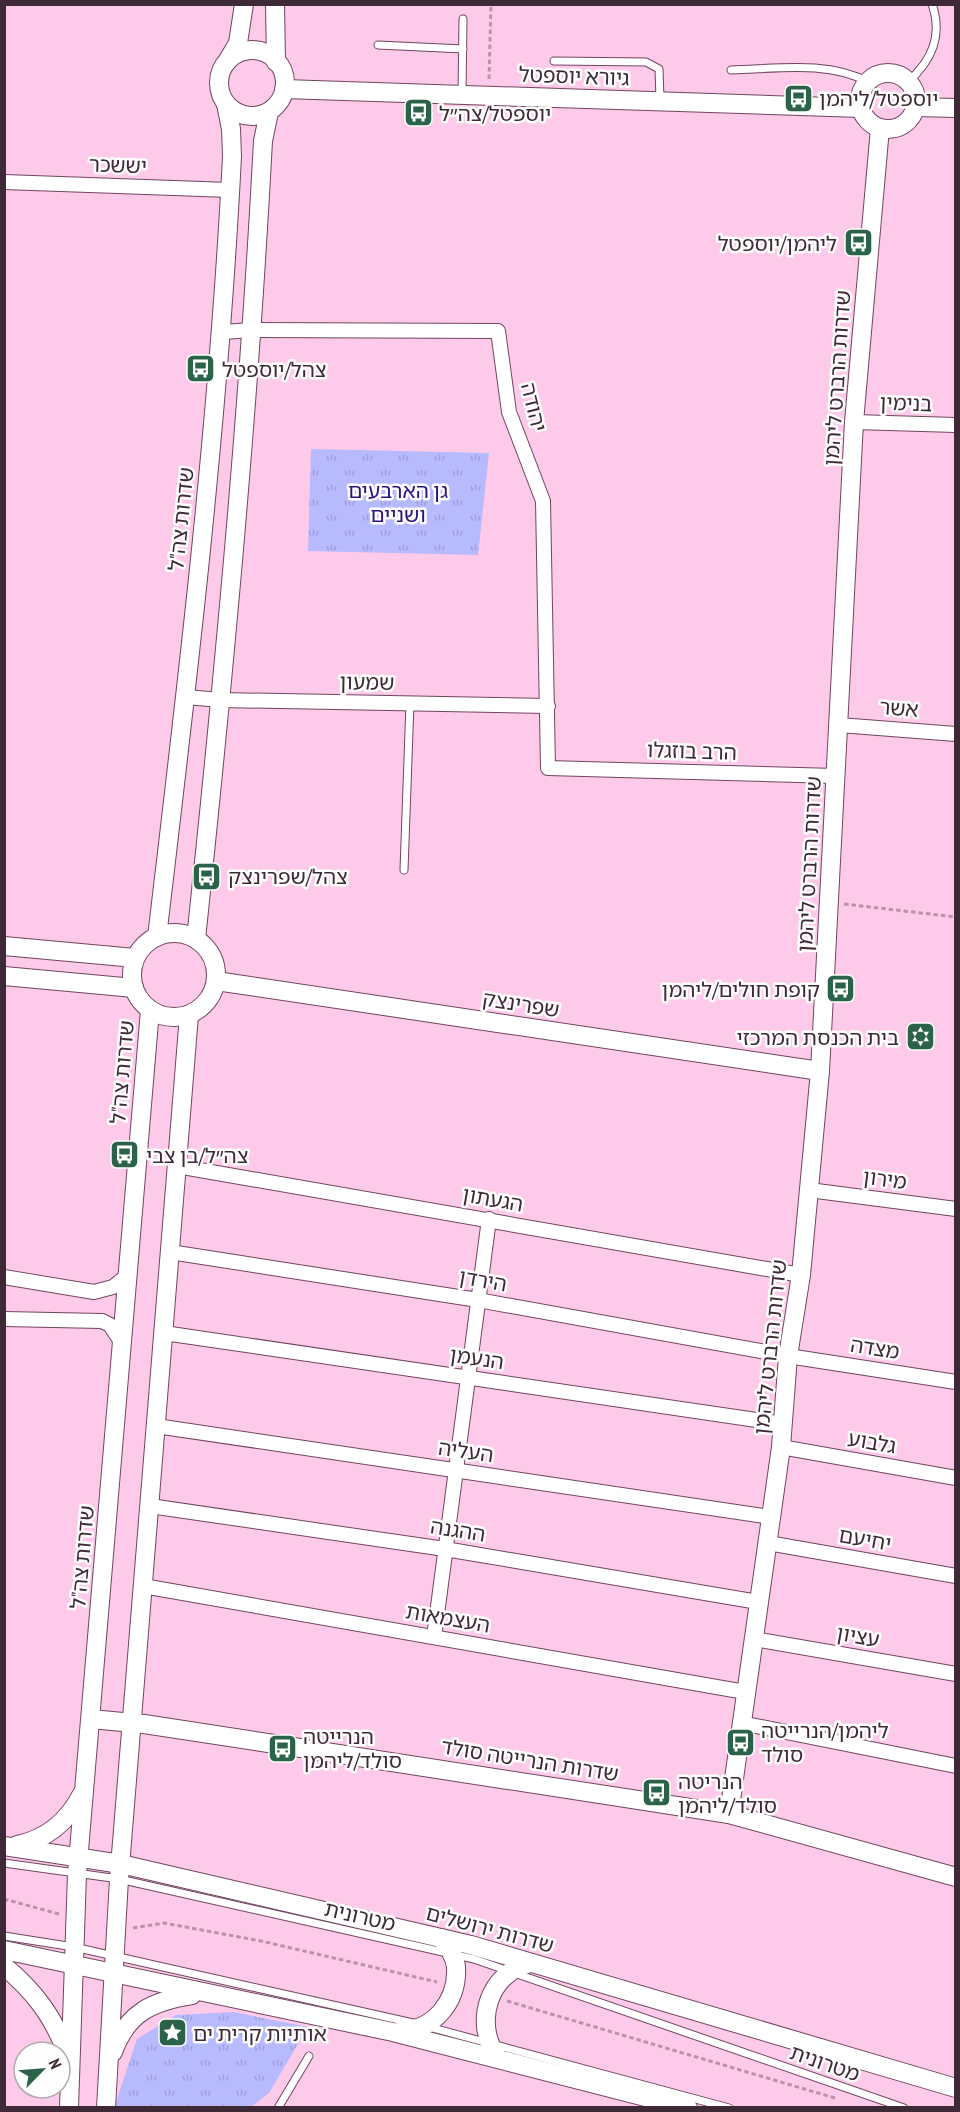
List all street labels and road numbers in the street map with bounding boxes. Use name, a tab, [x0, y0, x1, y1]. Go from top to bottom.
street label: גיורא יוספטל	[518, 61, 630, 91]
street label: יששכר	[88, 150, 148, 180]
street label: שדרות הרברט ליהמן	[817, 289, 857, 467]
street label: יהודה	[515, 380, 553, 434]
street label: בנימין	[879, 389, 933, 417]
street label: שדרות צה"ל	[162, 466, 200, 572]
street label: שמעון	[339, 668, 395, 696]
street label: אשר	[879, 693, 919, 723]
street label: הרב בוזגלו	[647, 736, 737, 766]
street label: שדרות הרברט ליהמן	[791, 775, 827, 953]
street label: שפרינצק	[480, 985, 562, 1023]
street label: שדרות צה"ל	[104, 1019, 140, 1125]
street label: מירון	[862, 1163, 909, 1195]
street label: הגעתון	[461, 1180, 525, 1218]
street label: שדרות הרברט ליהמן	[747, 1258, 793, 1436]
street label: הירדן	[457, 1263, 509, 1297]
street label: מצדה	[849, 1331, 902, 1365]
street label: הנעמן	[448, 1341, 506, 1375]
street label: גלבוע	[846, 1425, 898, 1460]
street label: העליה	[437, 1434, 495, 1468]
street label: שדרות צה"ל	[64, 1504, 100, 1610]
street label: ההגנה	[429, 1512, 487, 1548]
street label: יחיעם	[837, 1521, 893, 1557]
street label: העצמאות	[404, 1597, 492, 1639]
street label: עציון	[834, 1619, 882, 1653]
street label: שדרות הנרייטה סולד	[439, 1733, 621, 1787]
street label: מטרונית	[322, 1895, 398, 1937]
street label: שדרות ירושלים	[423, 1899, 557, 1959]
street label: מטרונית	[787, 2039, 864, 2088]

